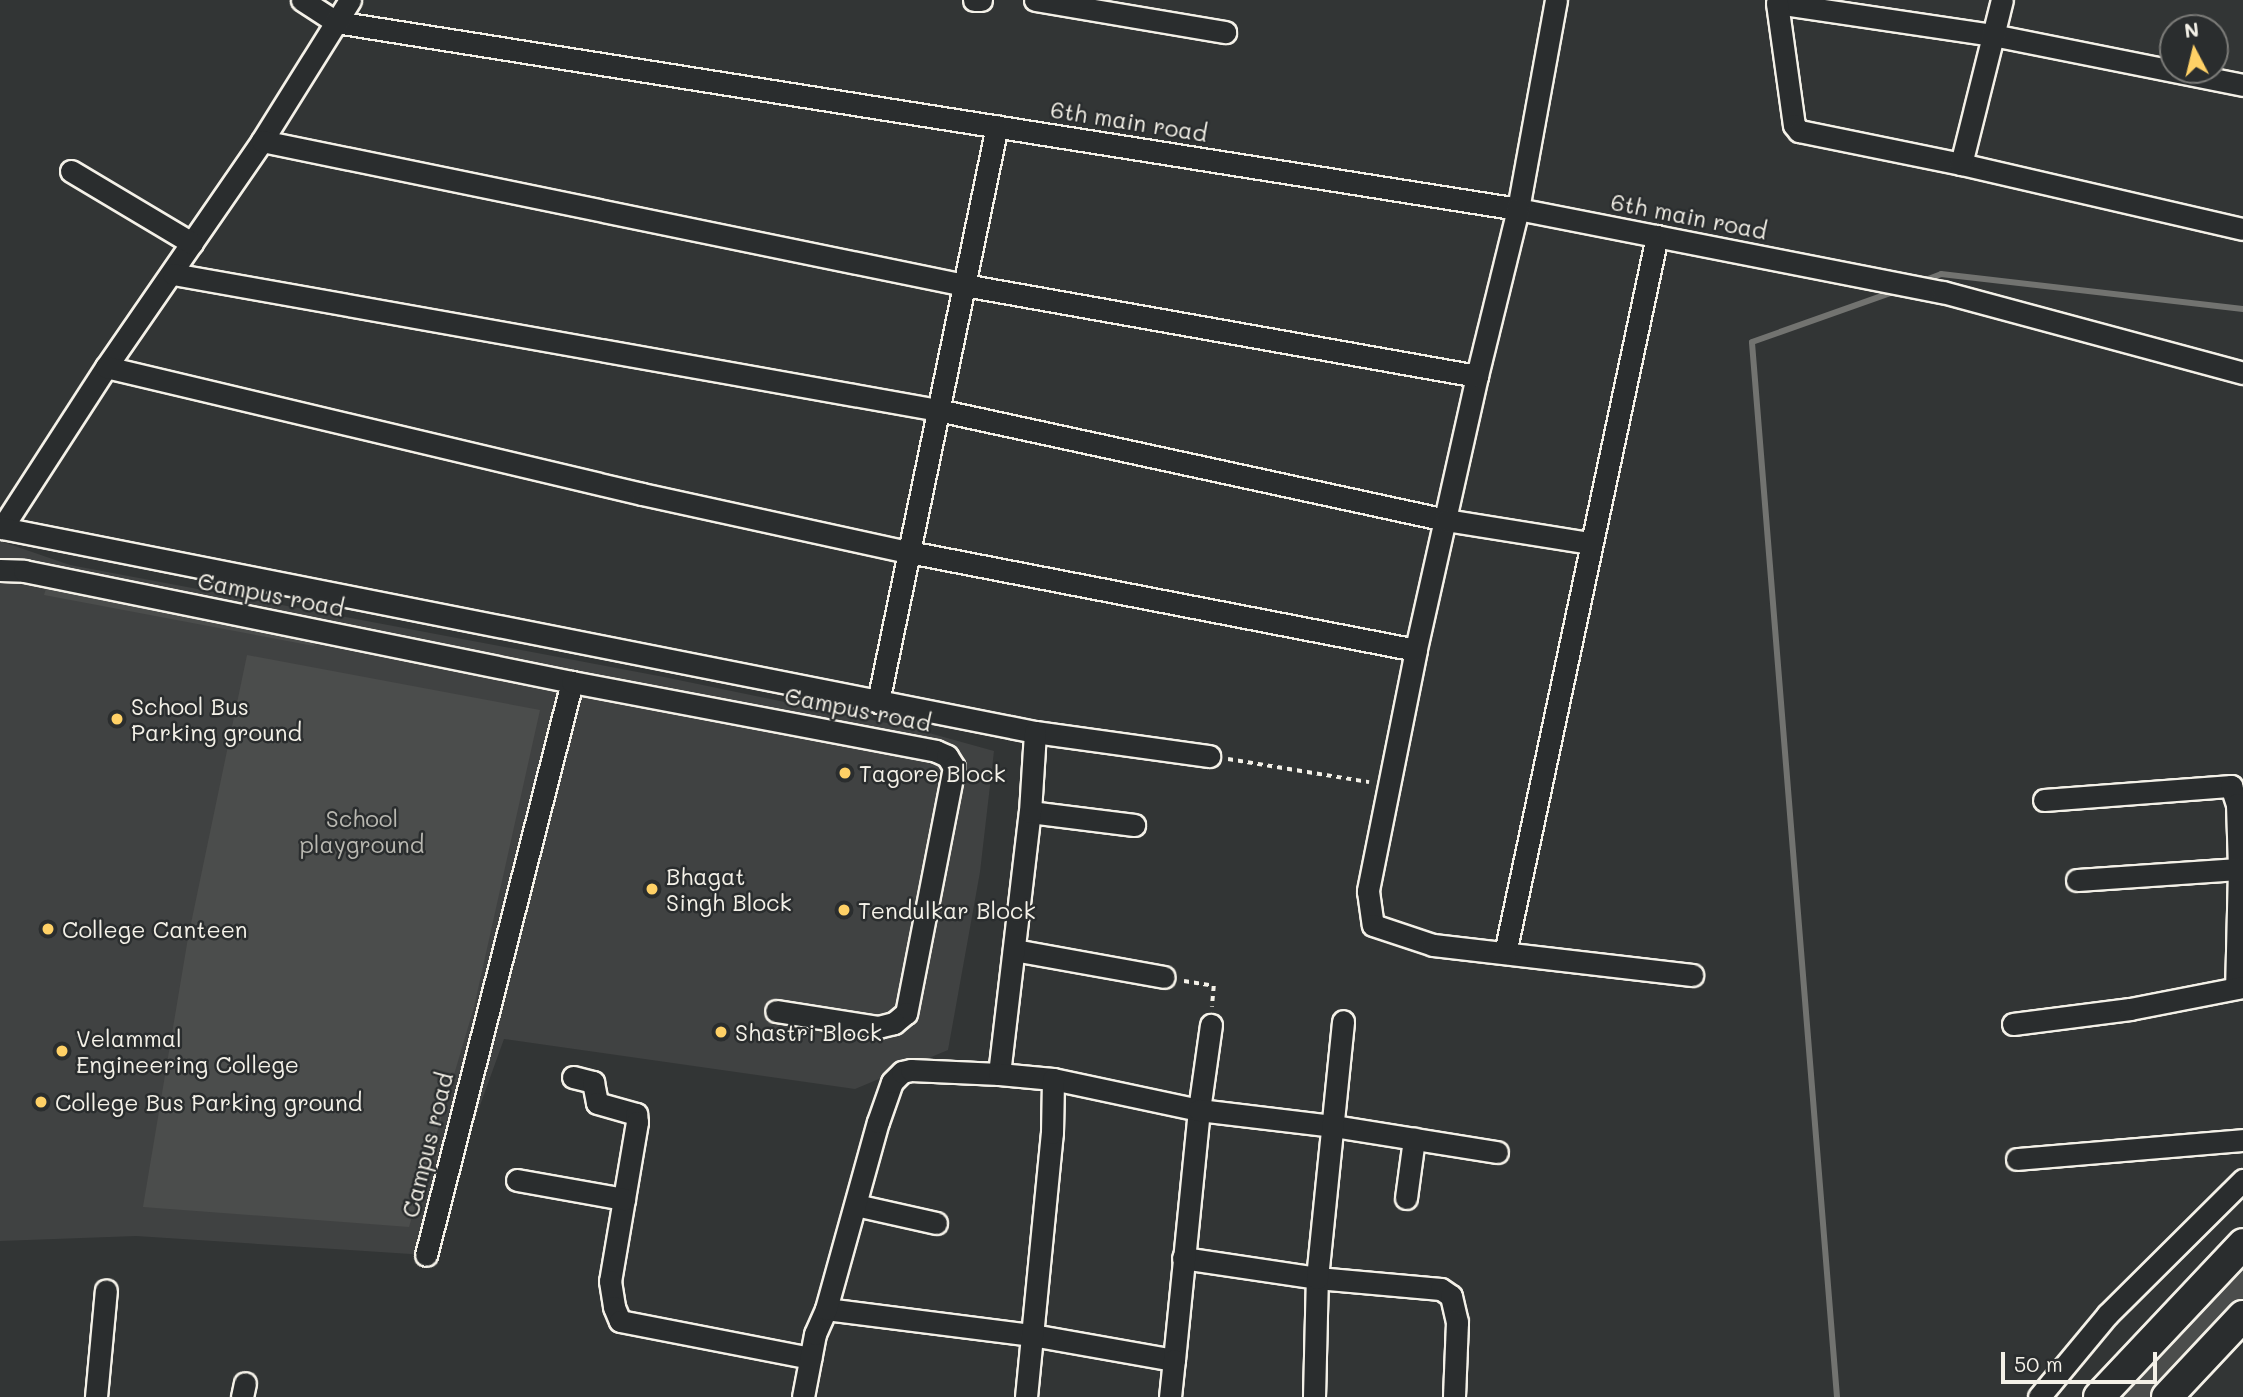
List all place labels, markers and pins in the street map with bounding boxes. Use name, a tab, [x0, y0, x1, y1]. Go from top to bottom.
place label: School Bus Parking ground	[131, 692, 302, 746]
marker: School Bus Parking ground	[109, 711, 125, 727]
place label: Tagore Block	[859, 759, 1006, 787]
marker: Tagore Block	[837, 765, 853, 781]
place label: Bhagat Singh Block	[666, 862, 792, 916]
marker: Bhagat Singh Block	[644, 881, 660, 897]
place label: Tendulkar Block	[858, 896, 1036, 924]
marker: Tendulkar Block	[836, 902, 852, 918]
place label: College Canteen	[62, 915, 248, 943]
marker: College Canteen	[40, 921, 56, 937]
place label: Shastri Block	[735, 1018, 882, 1046]
place label: Velammal Engineering College	[76, 1024, 299, 1078]
marker: Shastri Block	[713, 1024, 729, 1040]
marker: Velammal Engineering College	[54, 1043, 70, 1059]
place label: College Bus Parking ground	[55, 1088, 362, 1116]
marker: College Bus Parking ground	[33, 1094, 49, 1110]

